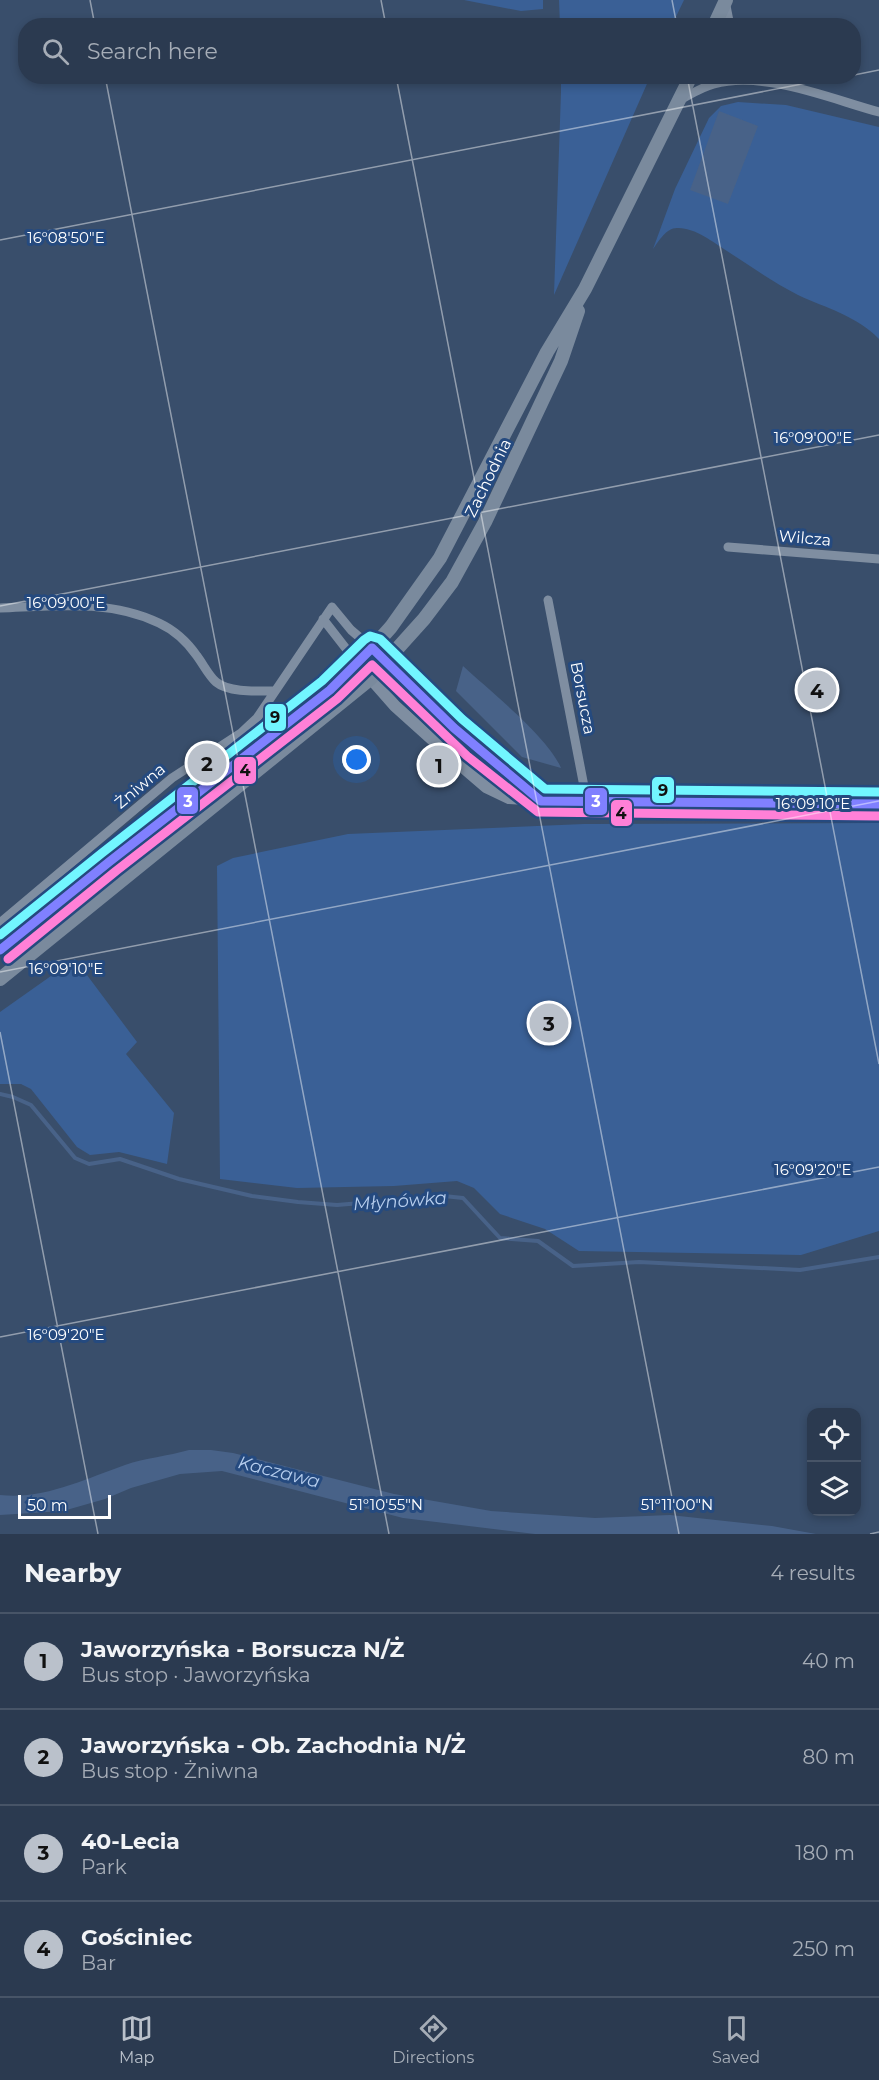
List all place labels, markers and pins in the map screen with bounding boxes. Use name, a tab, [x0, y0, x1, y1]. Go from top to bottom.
pin: 4	[798, 668, 836, 712]
pin: 2	[188, 740, 226, 786]
pin: 1	[420, 742, 458, 788]
pin: 3	[530, 1000, 568, 1046]

